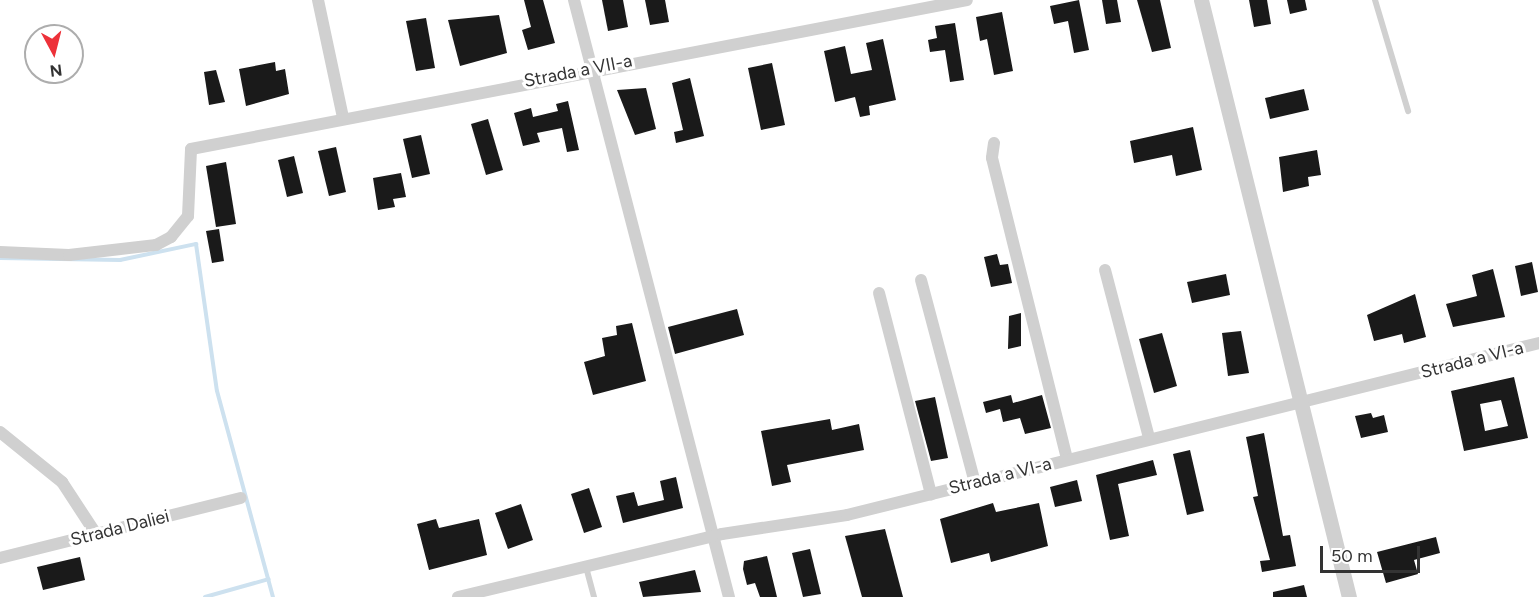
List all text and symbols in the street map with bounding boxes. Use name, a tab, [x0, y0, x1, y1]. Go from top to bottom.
north arrow	[24, 24, 84, 84]
street label: Strada a VII-a	[522, 50, 634, 92]
text: N	[49, 60, 63, 81]
street label: Strada a VI-a	[1418, 337, 1526, 383]
street label: Strada a VI-a	[946, 453, 1054, 499]
street label: Strada Daliei	[68, 505, 172, 551]
scale bar	[1323, 534, 1424, 572]
text: 50 m	[1331, 545, 1373, 567]

